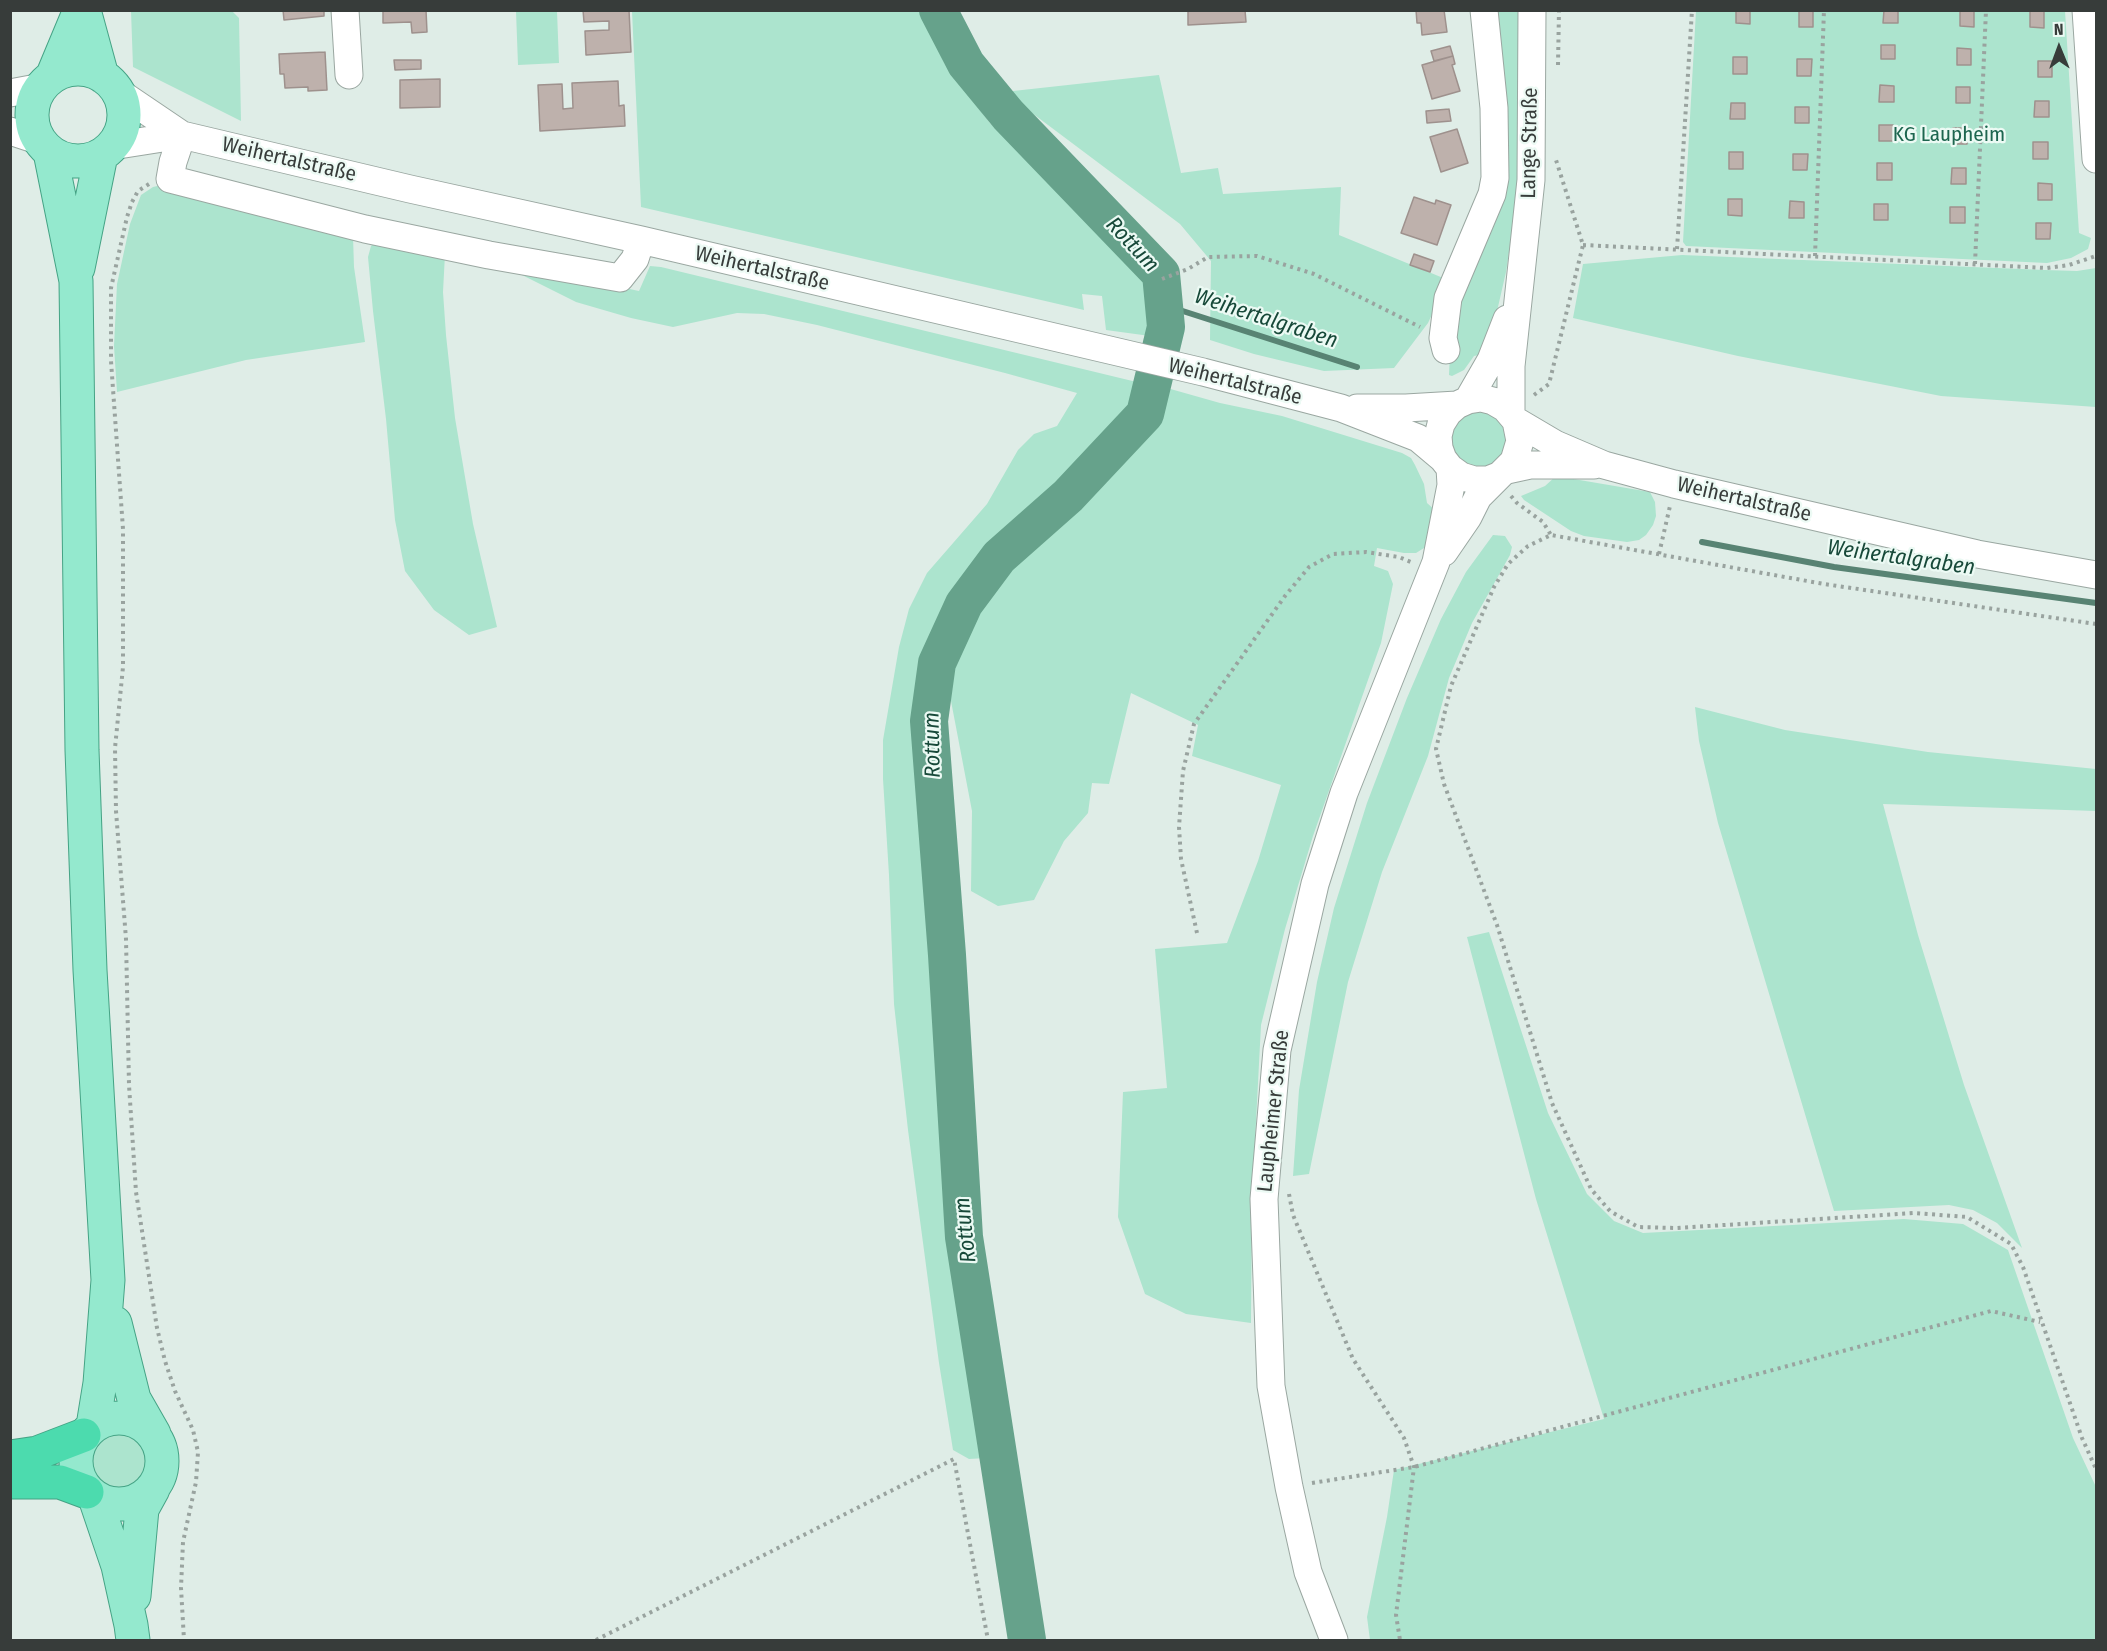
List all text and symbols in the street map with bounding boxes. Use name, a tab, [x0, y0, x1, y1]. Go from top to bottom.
north arrow	[2029, 18, 2089, 78]
text: N	[2054, 20, 2064, 39]
street label: Lange Straße	[1516, 87, 1544, 199]
park label: KG Laupheim	[1893, 122, 2005, 148]
street label: Weihertalstraße	[220, 132, 358, 188]
water label: Rottum	[1100, 212, 1164, 278]
street label: Weihertalstraße	[693, 241, 831, 297]
water label: Weihertalgraben	[1191, 283, 1341, 355]
street label: Weihertalstraße	[1166, 353, 1304, 411]
street label: Weihertalstraße	[1675, 472, 1813, 528]
water label: Weihertalgraben	[1825, 535, 1977, 581]
water label: Rottum	[919, 712, 947, 778]
street label: Laupheimer Straße	[1253, 1029, 1295, 1193]
water label: Rottum	[949, 1196, 983, 1264]

